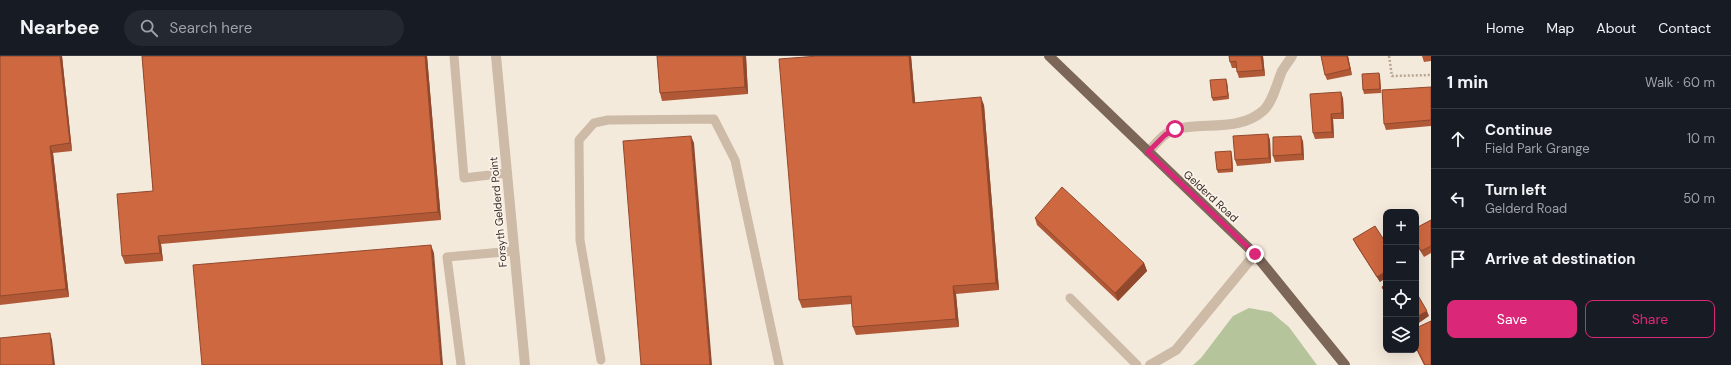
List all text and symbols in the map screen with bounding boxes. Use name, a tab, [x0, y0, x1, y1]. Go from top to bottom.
search box	[124, 10, 404, 46]
text: Nearbee	[20, 15, 100, 40]
icon: search	[138, 17, 160, 39]
text: Search here	[170, 18, 252, 38]
text: Home	[1486, 19, 1524, 37]
text: Map	[1546, 19, 1574, 37]
text: About	[1596, 19, 1636, 37]
text: Contact	[1658, 19, 1711, 37]
text: 1 min	[1447, 71, 1488, 93]
text: Walk · 60 m	[1645, 74, 1715, 91]
route start	[1166, 120, 1184, 138]
text: Continue	[1485, 120, 1553, 140]
icon: ahead	[1447, 128, 1469, 150]
text: 10 m	[1687, 130, 1715, 147]
text: Field Park Grange	[1485, 140, 1590, 157]
street label: Forsyth Gelderd Point	[486, 156, 510, 268]
street label: Gelderd Road	[1181, 167, 1241, 225]
text: Turn left	[1485, 180, 1546, 200]
icon: left	[1447, 188, 1469, 210]
text: 50 m	[1683, 190, 1715, 207]
text: Gelderd Road	[1485, 200, 1567, 217]
map controls	[1383, 209, 1419, 353]
button: +	[1383, 209, 1419, 245]
route end	[1246, 245, 1264, 263]
button: −	[1383, 245, 1419, 281]
icon: arrive	[1447, 248, 1469, 270]
text: Arrive at destination	[1485, 249, 1636, 269]
button: locate	[1383, 281, 1419, 317]
button: Save	[1447, 300, 1577, 338]
button: Share	[1585, 300, 1715, 338]
button: layers	[1383, 317, 1419, 353]

